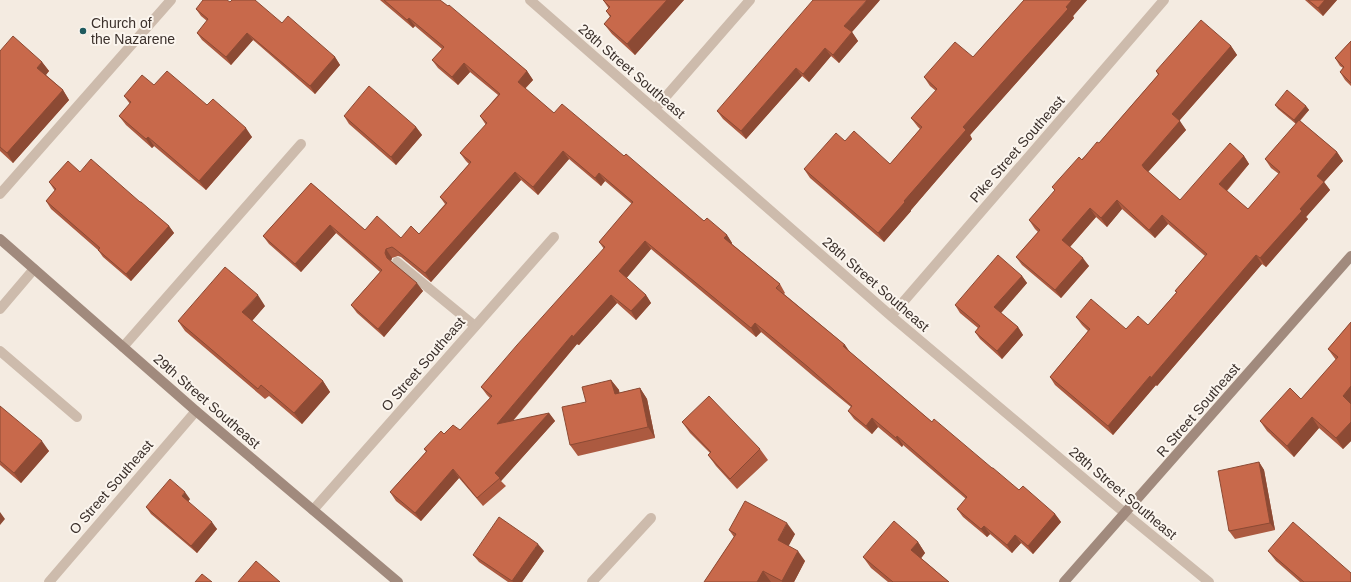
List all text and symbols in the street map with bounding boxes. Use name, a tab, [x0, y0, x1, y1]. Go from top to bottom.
place label: Church of the Nazarene	[91, 15, 175, 47]
street label: 28th Street Southeast	[576, 21, 688, 122]
marker: Church of the Nazarene	[78, 26, 88, 36]
street label: Pike Street Southeast	[967, 93, 1068, 205]
street label: 28th Street Southeast	[820, 234, 932, 335]
street label: O Street Southeast	[378, 314, 468, 414]
street label: 29th Street Southeast	[151, 351, 263, 452]
street label: R Street Southeast	[1153, 360, 1243, 460]
street label: O Street Southeast	[66, 437, 156, 537]
street label: 28th Street Southeast	[1066, 443, 1180, 543]

